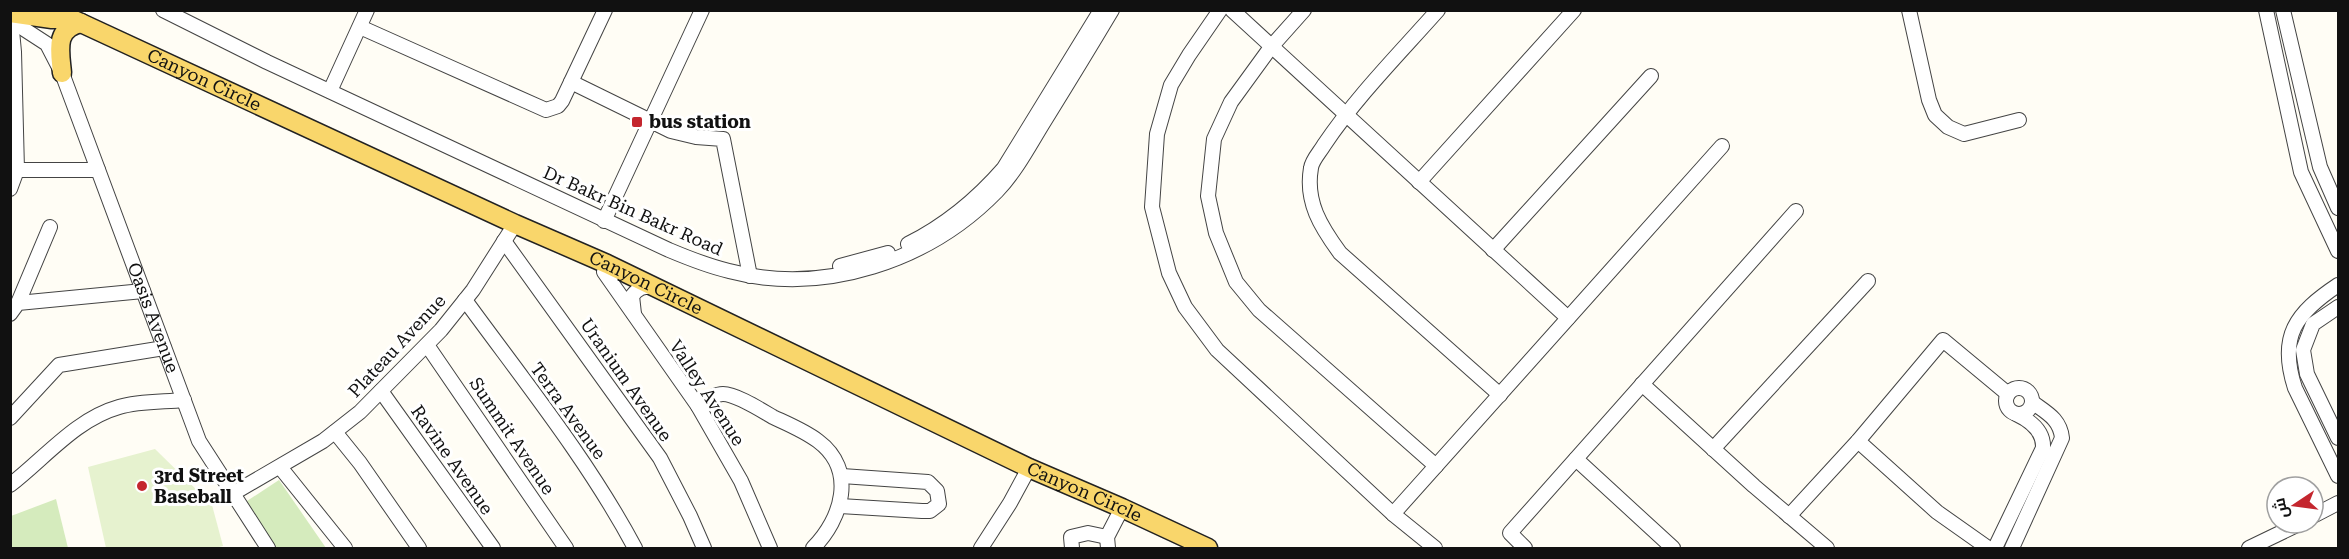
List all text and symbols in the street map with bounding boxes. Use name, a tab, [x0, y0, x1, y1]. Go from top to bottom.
street label: Canyon Circle	[144, 44, 265, 115]
place label: bus station	[649, 111, 751, 132]
marker: bus station	[630, 115, 644, 129]
street label: Dr Bakr Bin Bakr Road	[540, 161, 727, 260]
street label: Canyon Circle	[586, 247, 706, 319]
street label: Oasis Avenue	[124, 260, 184, 376]
street label: Plateau Avenue	[344, 290, 450, 401]
street label: Uranium Avenue	[576, 314, 677, 445]
street label: Valley Avenue	[665, 336, 749, 450]
street label: Terra Avenue	[526, 358, 611, 463]
street label: Summit Avenue	[465, 373, 559, 498]
street label: Ravine Avenue	[407, 401, 498, 518]
street label: Canyon Circle	[1024, 457, 1146, 526]
place label: 3rd Street Baseball	[154, 465, 244, 507]
north arrow	[2265, 475, 2325, 535]
marker: 3rd Street Baseball	[135, 479, 149, 493]
text: ش	[2269, 496, 2292, 520]

